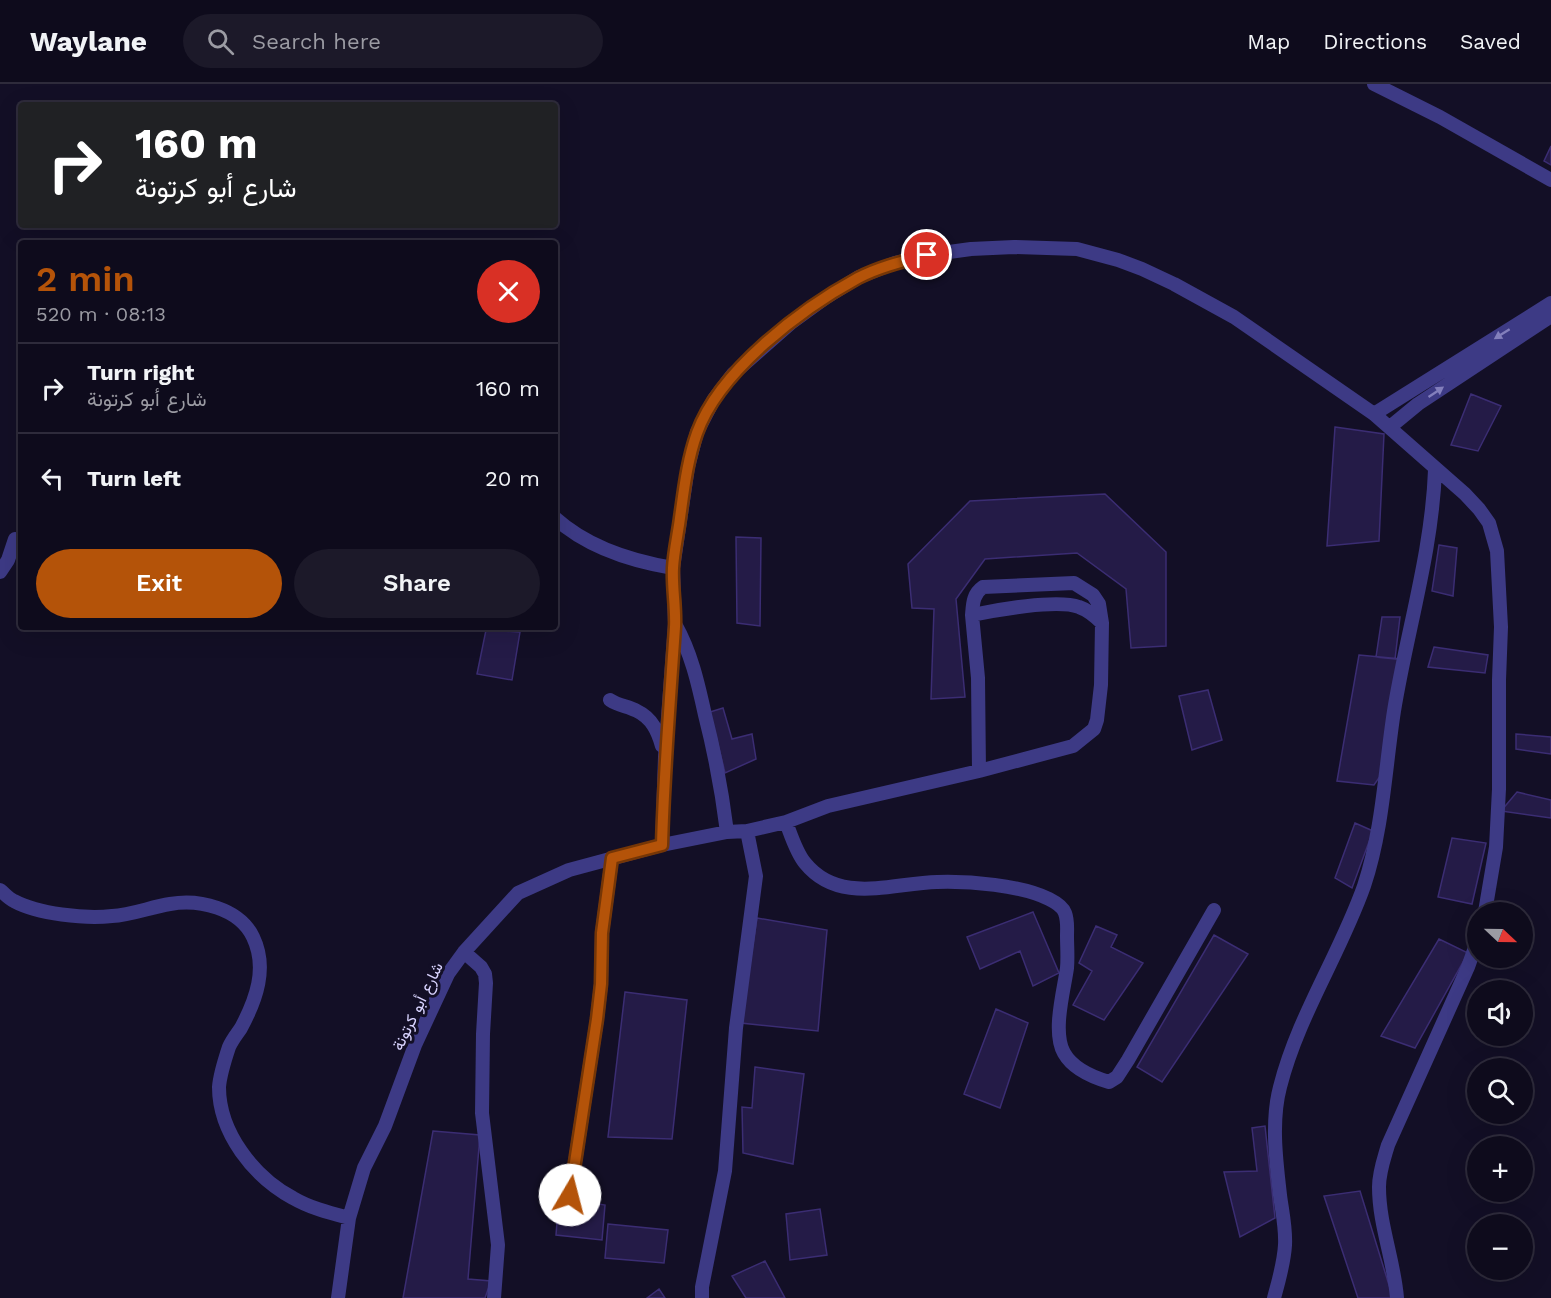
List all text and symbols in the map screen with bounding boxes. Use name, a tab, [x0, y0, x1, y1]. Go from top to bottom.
search box	[183, 14, 603, 68]
text: Waylane	[30, 25, 147, 58]
icon: search	[204, 25, 237, 58]
text: Search here	[252, 29, 381, 54]
text: Map	[1247, 29, 1290, 54]
text: Directions	[1323, 29, 1427, 54]
text: Saved	[1460, 29, 1521, 54]
text: 160 m	[135, 119, 258, 168]
icon: right	[36, 126, 114, 204]
text: شارع أبو كرتونة	[135, 172, 297, 204]
pin	[901, 229, 952, 280]
icon: arrive	[910, 238, 943, 271]
text: 2 min	[36, 258, 135, 300]
button: close	[477, 260, 540, 323]
text: 520 m · 08:13	[36, 302, 166, 326]
one-way arrow	[1494, 329, 1510, 340]
text: Turn right	[87, 360, 194, 385]
icon: right	[36, 372, 69, 405]
text: 160 m	[476, 376, 540, 401]
one-way arrow	[1428, 386, 1444, 397]
text: شارع أبو كرتونة	[87, 387, 207, 411]
icon: left	[36, 462, 69, 495]
text: Turn left	[87, 466, 181, 491]
text: 20 m	[485, 466, 540, 491]
button: Exit	[36, 549, 282, 618]
button: Share	[294, 549, 540, 618]
north arrow	[1467, 902, 1533, 968]
map controls	[1467, 902, 1533, 1280]
street label: شارع أبو كرتونة	[388, 959, 449, 1054]
button: sound	[1467, 980, 1533, 1046]
button: search	[1467, 1058, 1533, 1124]
button: +	[1467, 1136, 1533, 1202]
position arrow	[538, 1163, 602, 1227]
button: −	[1467, 1214, 1533, 1280]

